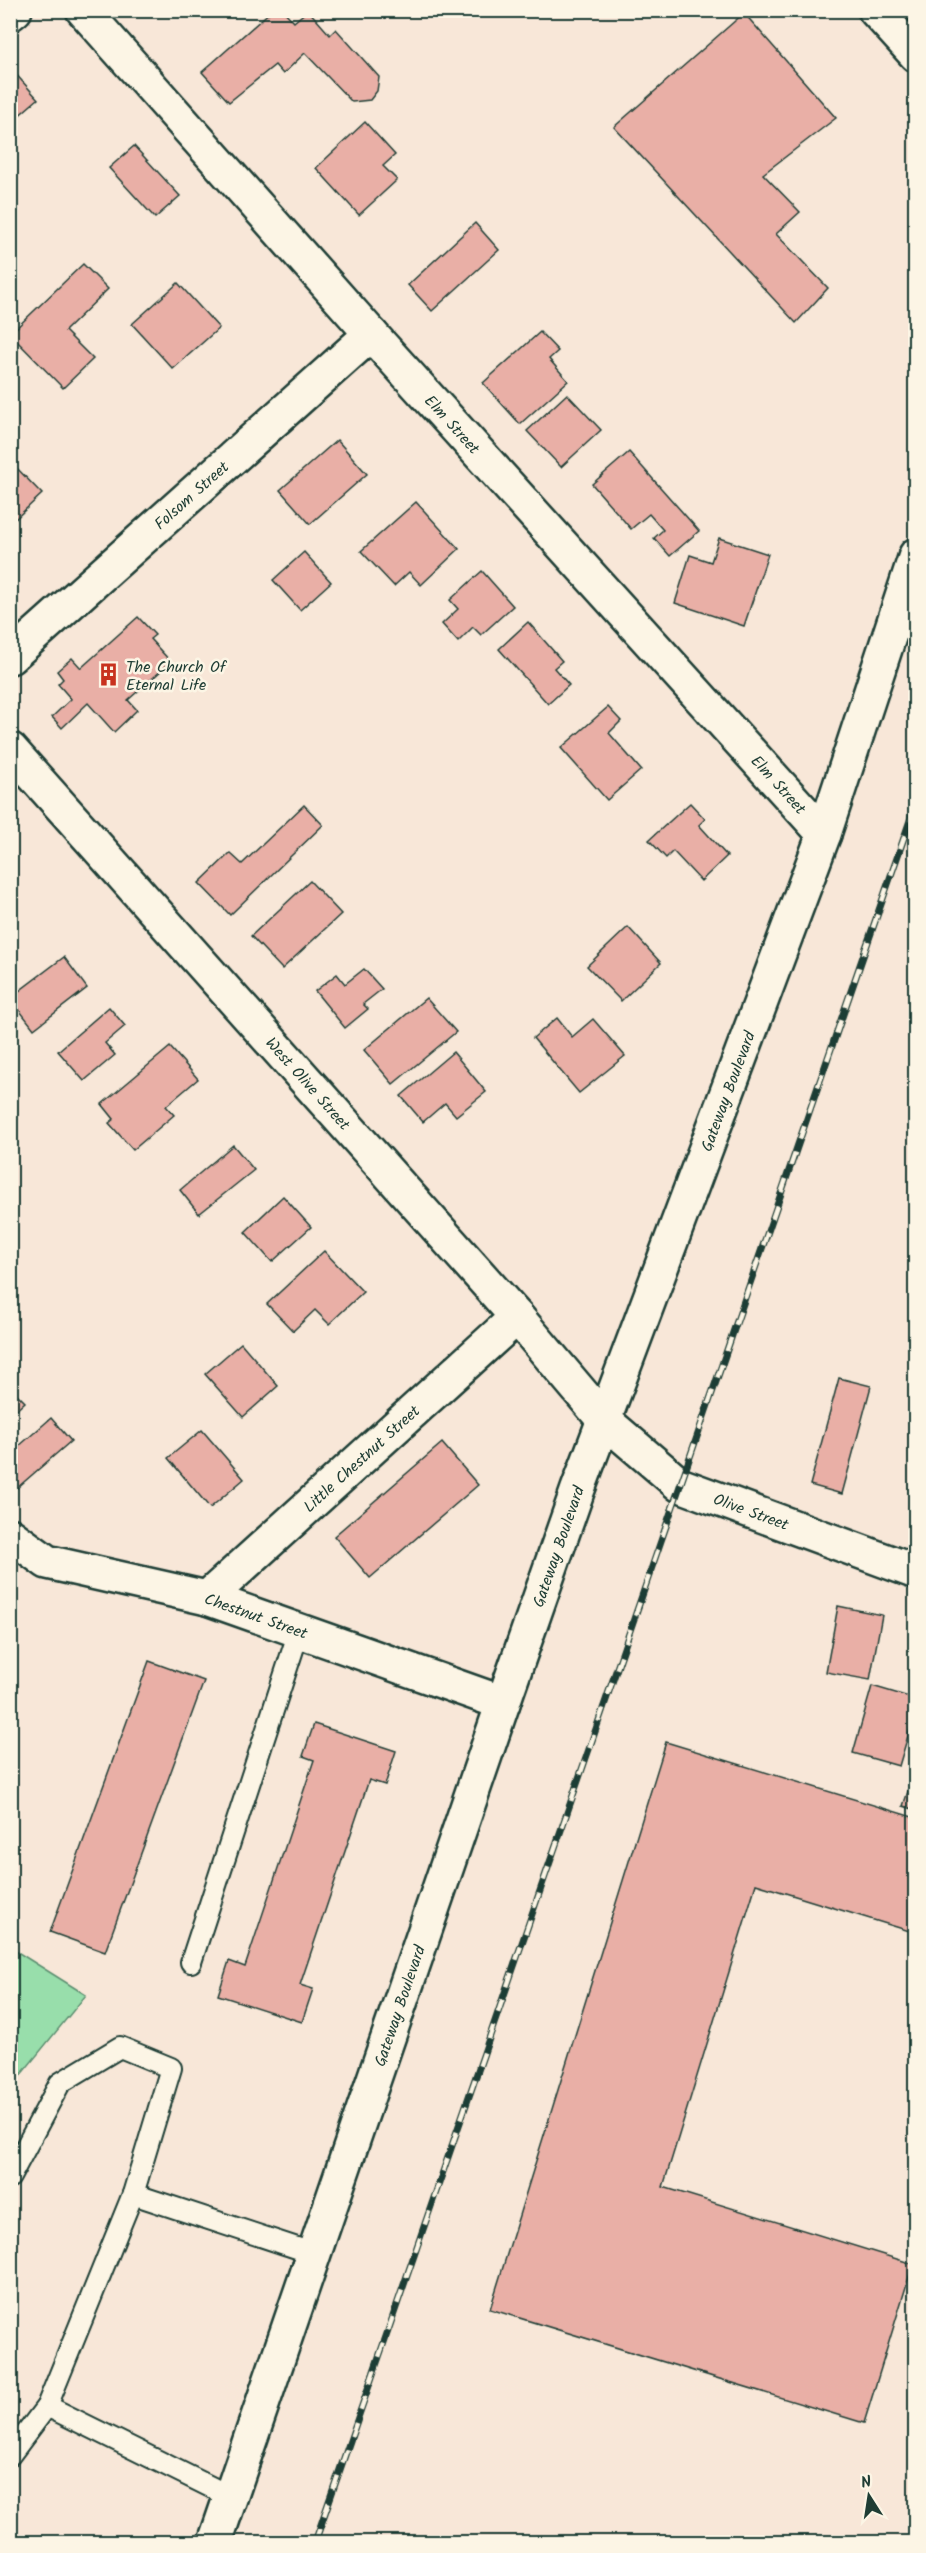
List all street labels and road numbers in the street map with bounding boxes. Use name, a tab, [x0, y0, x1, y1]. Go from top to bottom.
street label: Elm Street	[418, 390, 486, 461]
street label: Folsom Street	[149, 455, 236, 537]
street label: Elm Street	[744, 750, 812, 821]
street label: Gateway Boulevard	[695, 1027, 763, 1155]
street label: West Olive Street	[259, 1032, 356, 1137]
street label: Little Chestnut Street	[298, 1399, 427, 1519]
street label: Gateway Boulevard	[527, 1482, 592, 1611]
street label: Olive Street	[710, 1487, 793, 1538]
street label: Chestnut Street	[201, 1587, 311, 1647]
street label: Gateway Boulevard	[368, 1941, 433, 2070]

